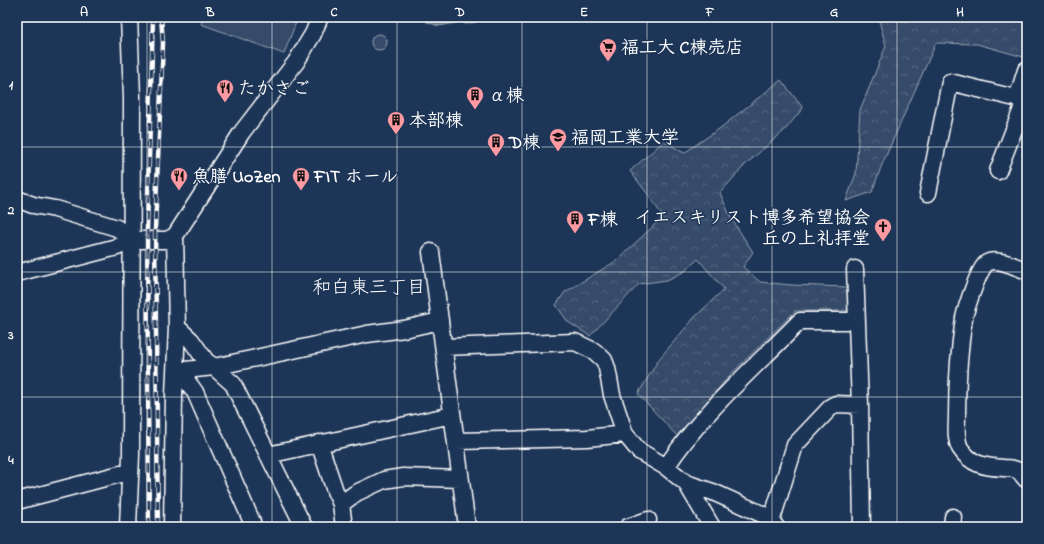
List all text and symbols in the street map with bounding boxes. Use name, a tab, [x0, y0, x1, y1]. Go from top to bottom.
text: A	[80, 3, 88, 22]
text: B	[205, 3, 215, 22]
text: C	[330, 3, 338, 22]
text: D	[454, 3, 465, 22]
text: E	[580, 3, 588, 22]
text: F	[705, 3, 715, 22]
text: G	[830, 3, 838, 22]
text: H	[956, 3, 964, 22]
place label: 福工大 C棟売店	[621, 36, 743, 62]
supermarket icon: 福工大 C棟売店	[598, 37, 618, 62]
text: 1	[9, 76, 14, 95]
place label: たかさご	[238, 77, 310, 103]
restaurant icon: たかさご	[215, 78, 235, 103]
place label: α棟	[488, 84, 524, 110]
building icon: α棟	[465, 85, 485, 110]
place label: 本部棟	[409, 109, 463, 135]
building icon: 本部棟	[386, 110, 406, 135]
place label: 福岡工業大学	[571, 126, 679, 152]
school or university icon: 福岡工業大学	[548, 127, 568, 152]
place label: D棟	[508, 131, 540, 157]
building icon: D棟	[486, 132, 506, 157]
place label: 魚膳 UoZen	[192, 165, 281, 191]
place label: FIT ホール	[313, 165, 398, 191]
restaurant icon: 魚膳 UoZen	[169, 166, 189, 191]
building icon: FIT ホール	[291, 166, 311, 191]
text: 2	[7, 201, 15, 220]
place label: イエスキリスト博多希望協会 丘の上礼拝堂	[634, 206, 870, 253]
place label: F棟	[587, 208, 618, 234]
building icon: F棟	[565, 209, 585, 234]
church icon: イエスキリスト博多希望協会 丘の上礼拝堂	[873, 217, 893, 242]
district label: 和白東三丁目	[312, 275, 426, 302]
text: 3	[7, 326, 14, 345]
text: 4	[7, 451, 14, 470]

